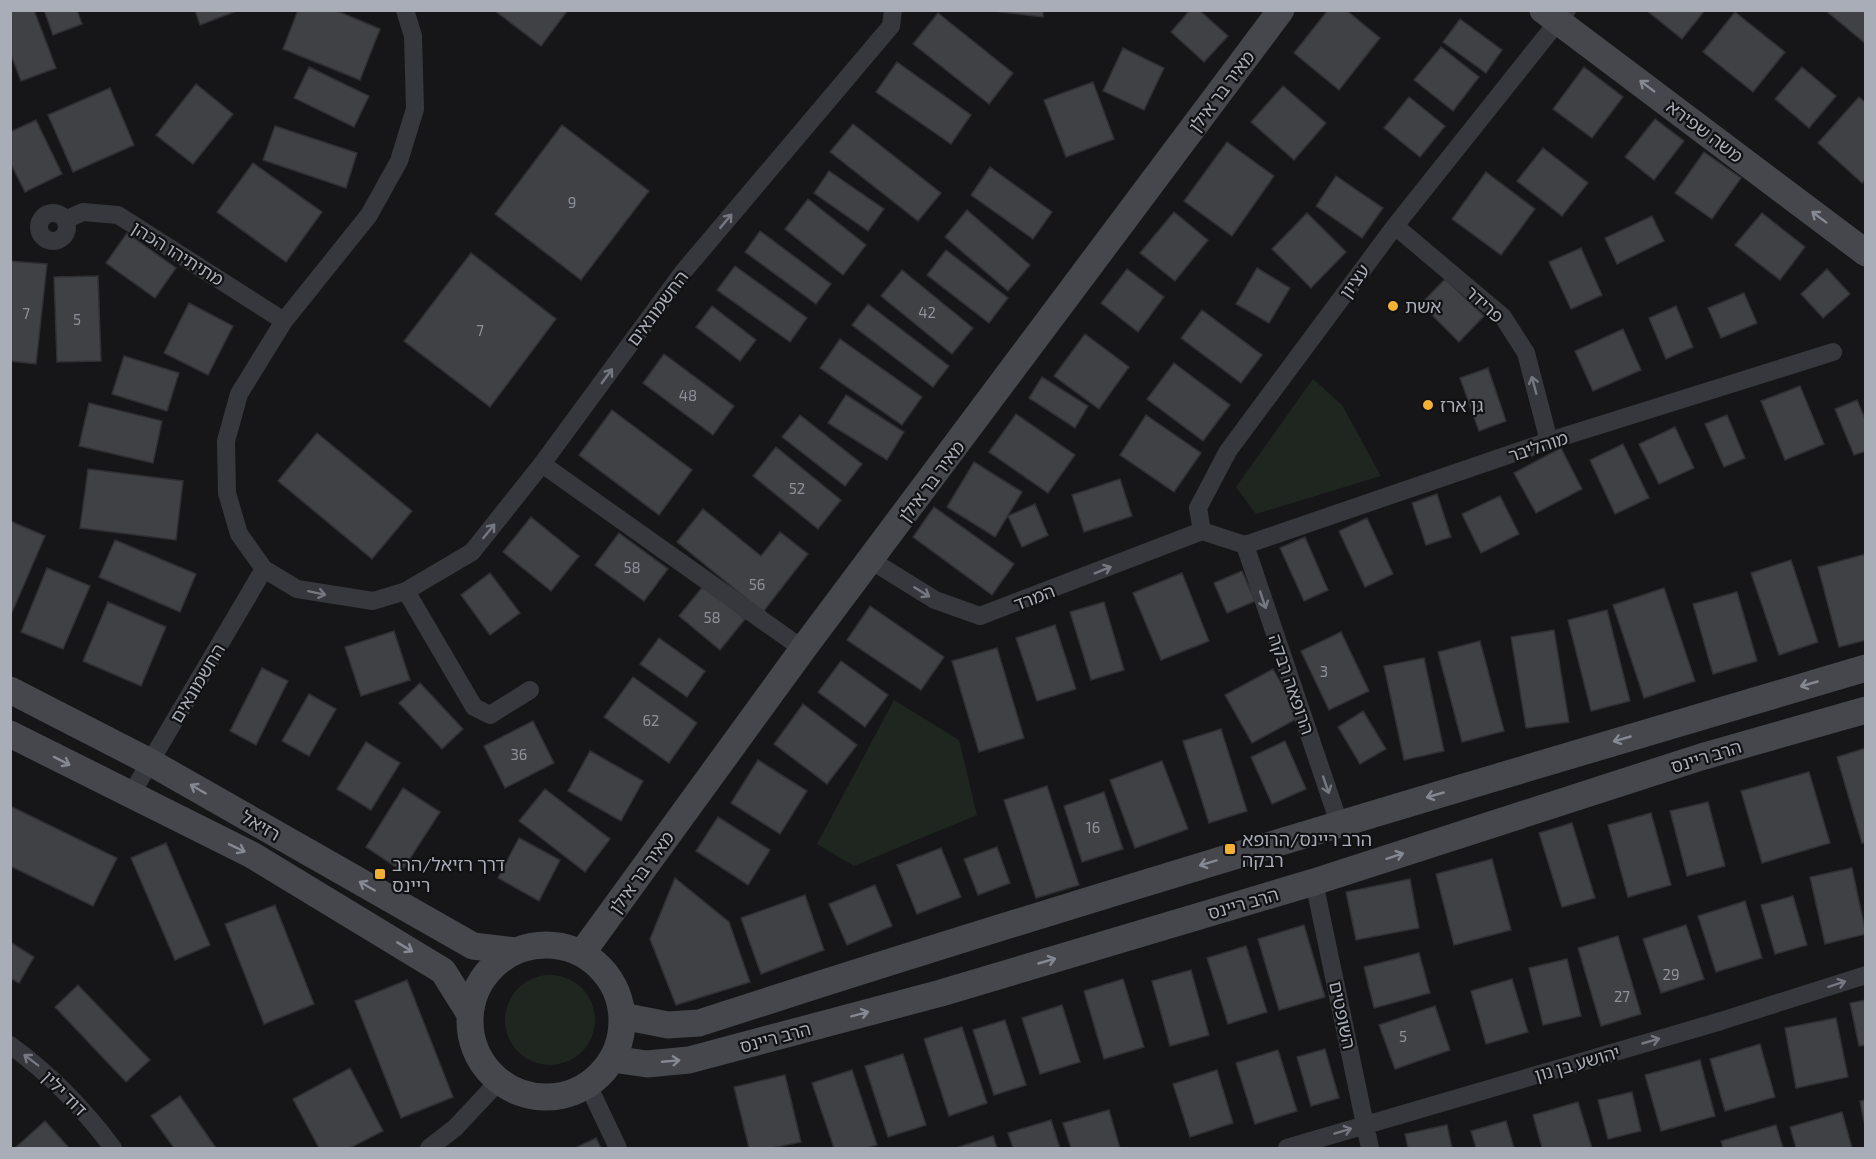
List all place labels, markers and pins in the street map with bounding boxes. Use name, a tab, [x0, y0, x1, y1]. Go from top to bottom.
place label: אשת	[1405, 295, 1442, 317]
marker: אשת	[1386, 299, 1400, 313]
place label: גן ארז	[1440, 394, 1484, 416]
marker: גן ארז	[1421, 398, 1435, 412]
place label: הרב ריינס/הרופא רבקה	[1242, 828, 1372, 871]
marker: הרב ריינס/הרופא רבקה	[1223, 842, 1237, 856]
place label: דרך רזיאל/הרב ריינס	[392, 853, 505, 896]
marker: דרך רזיאל/הרב ריינס	[373, 867, 387, 881]

